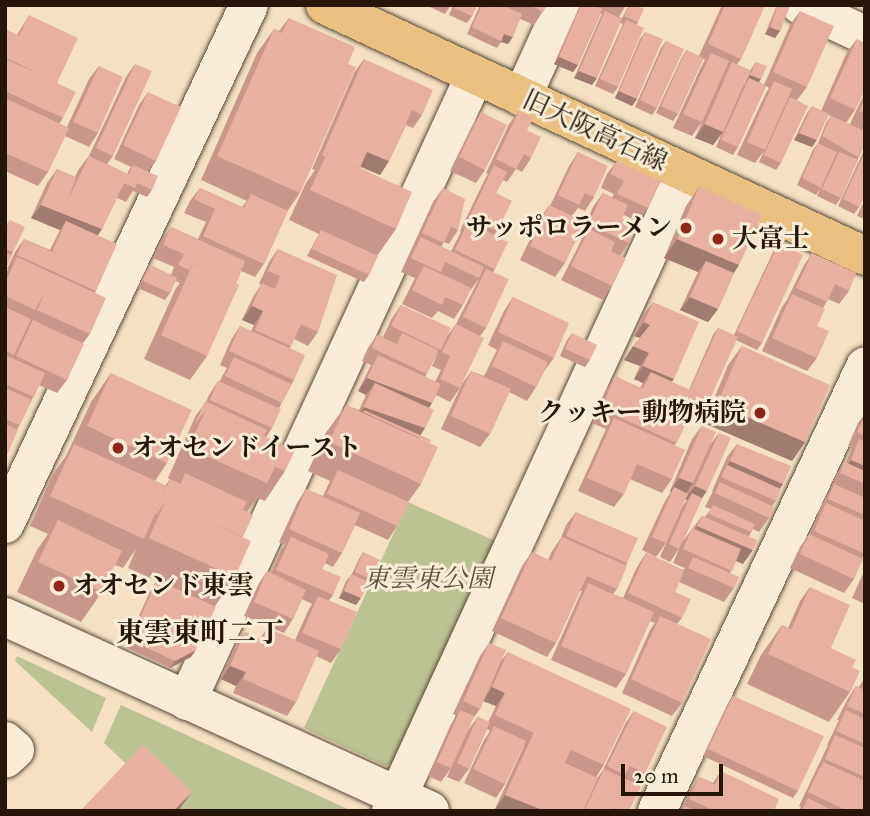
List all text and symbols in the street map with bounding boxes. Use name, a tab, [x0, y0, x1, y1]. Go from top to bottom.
street label: 旧大阪高石線	[518, 84, 672, 178]
place label: サッポロラーメン	[464, 212, 672, 244]
marker: サッポロラーメン	[678, 220, 694, 236]
place label: 大富士	[732, 223, 810, 255]
marker: 大富士	[710, 231, 726, 247]
place label: クッキー動物病院	[538, 397, 746, 429]
marker: クッキー動物病院	[752, 405, 768, 421]
place label: オオセンドイースト	[132, 432, 366, 464]
marker: オオセンドイースト	[110, 440, 126, 456]
park label: 東雲東公園	[363, 563, 493, 595]
place label: オオセンド東雲	[73, 570, 255, 602]
marker: オオセンド東雲	[51, 578, 67, 594]
district label: 東雲東町二丁	[116, 616, 284, 650]
scale bar	[625, 750, 726, 794]
text: 20 m	[634, 763, 679, 789]

